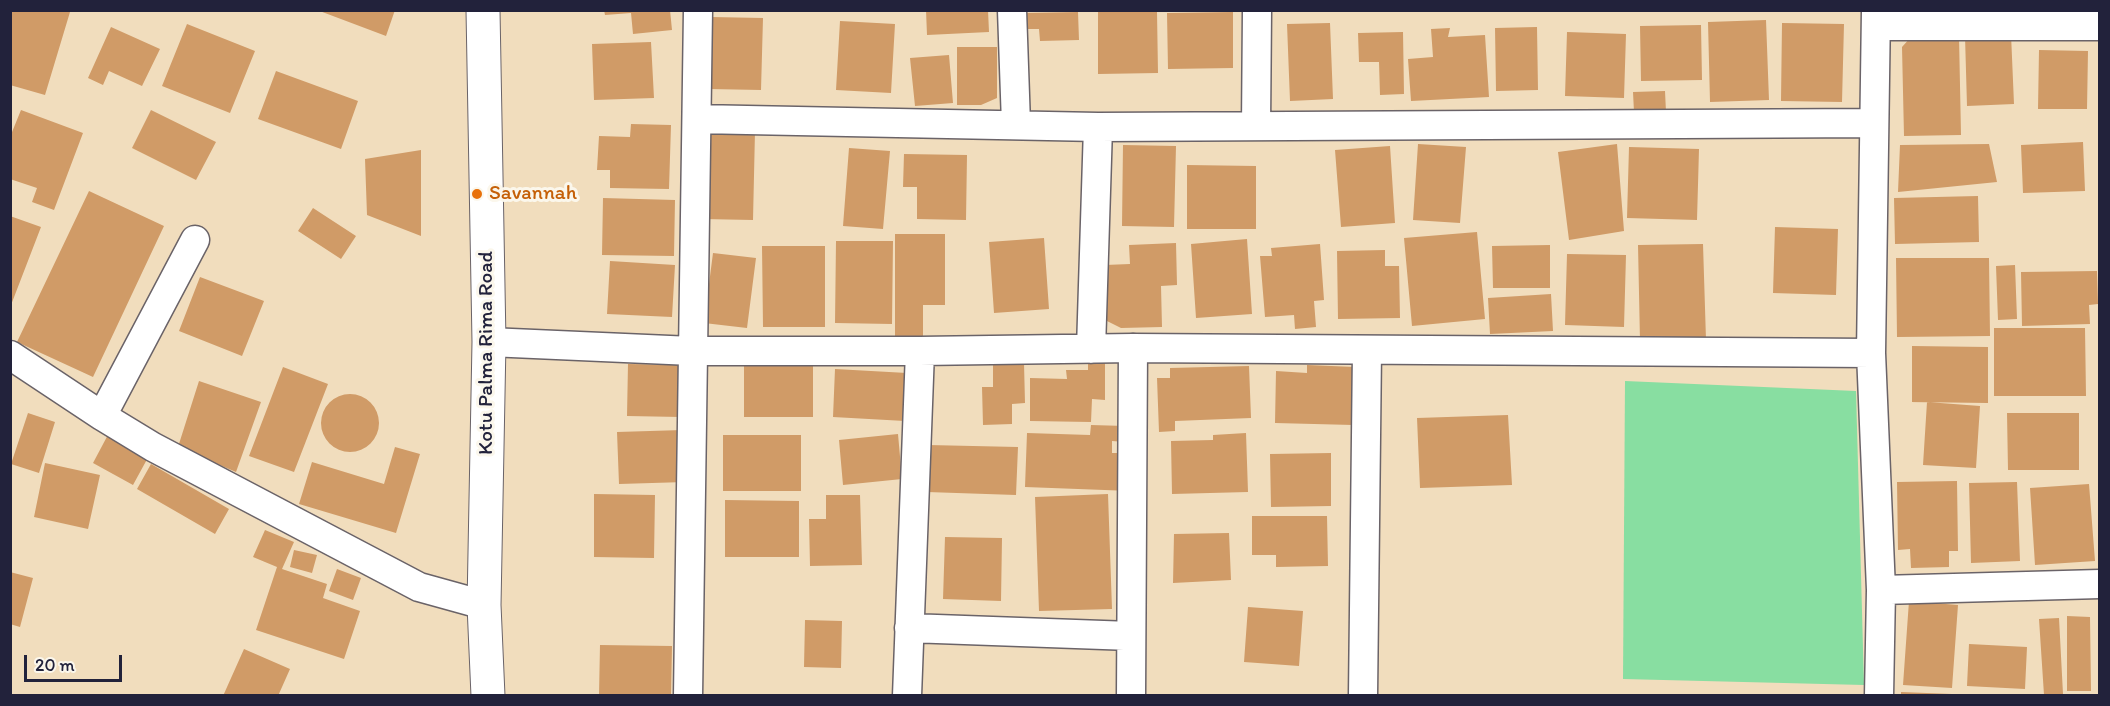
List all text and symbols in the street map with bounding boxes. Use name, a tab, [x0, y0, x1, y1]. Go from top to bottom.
place label: Savannah	[489, 181, 577, 207]
marker: Savannah	[470, 187, 484, 201]
street label: Kotu Palma Rima Road	[474, 251, 500, 455]
scale bar	[27, 643, 124, 681]
text: 20 m	[35, 654, 75, 676]

